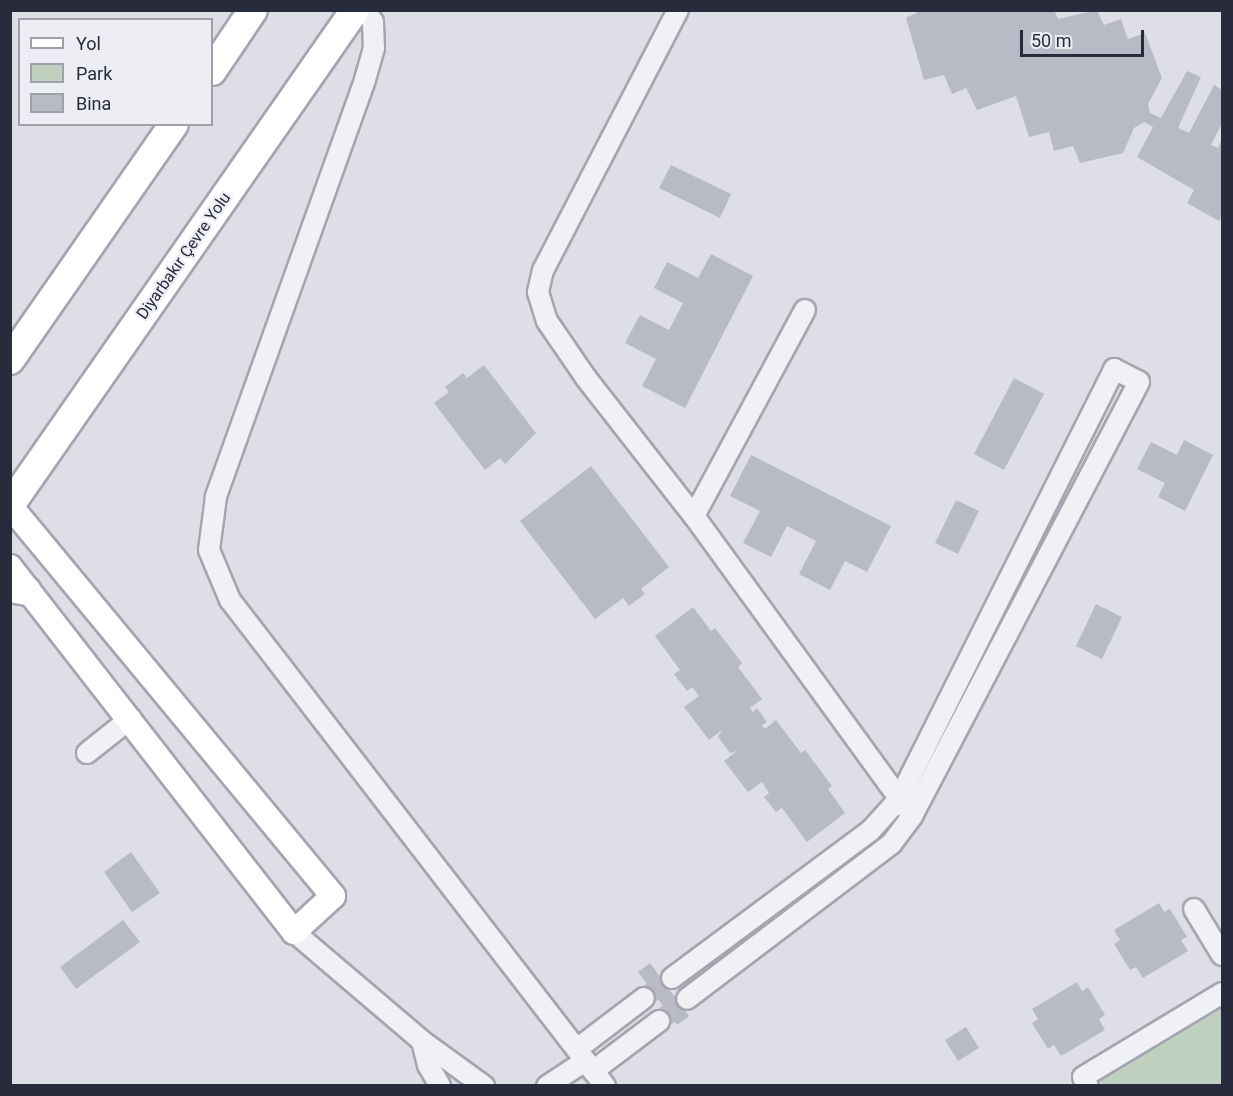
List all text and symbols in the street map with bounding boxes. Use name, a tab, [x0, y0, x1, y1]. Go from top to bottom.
legend	[18, 18, 213, 126]
scale bar	[1023, 18, 1148, 56]
text: 50 m	[1031, 30, 1071, 51]
text: Yol	[76, 33, 101, 54]
text: Park	[76, 63, 112, 84]
text: Bina	[76, 93, 111, 114]
street label: Diyarbakır Çevre Yolu	[133, 189, 235, 323]

